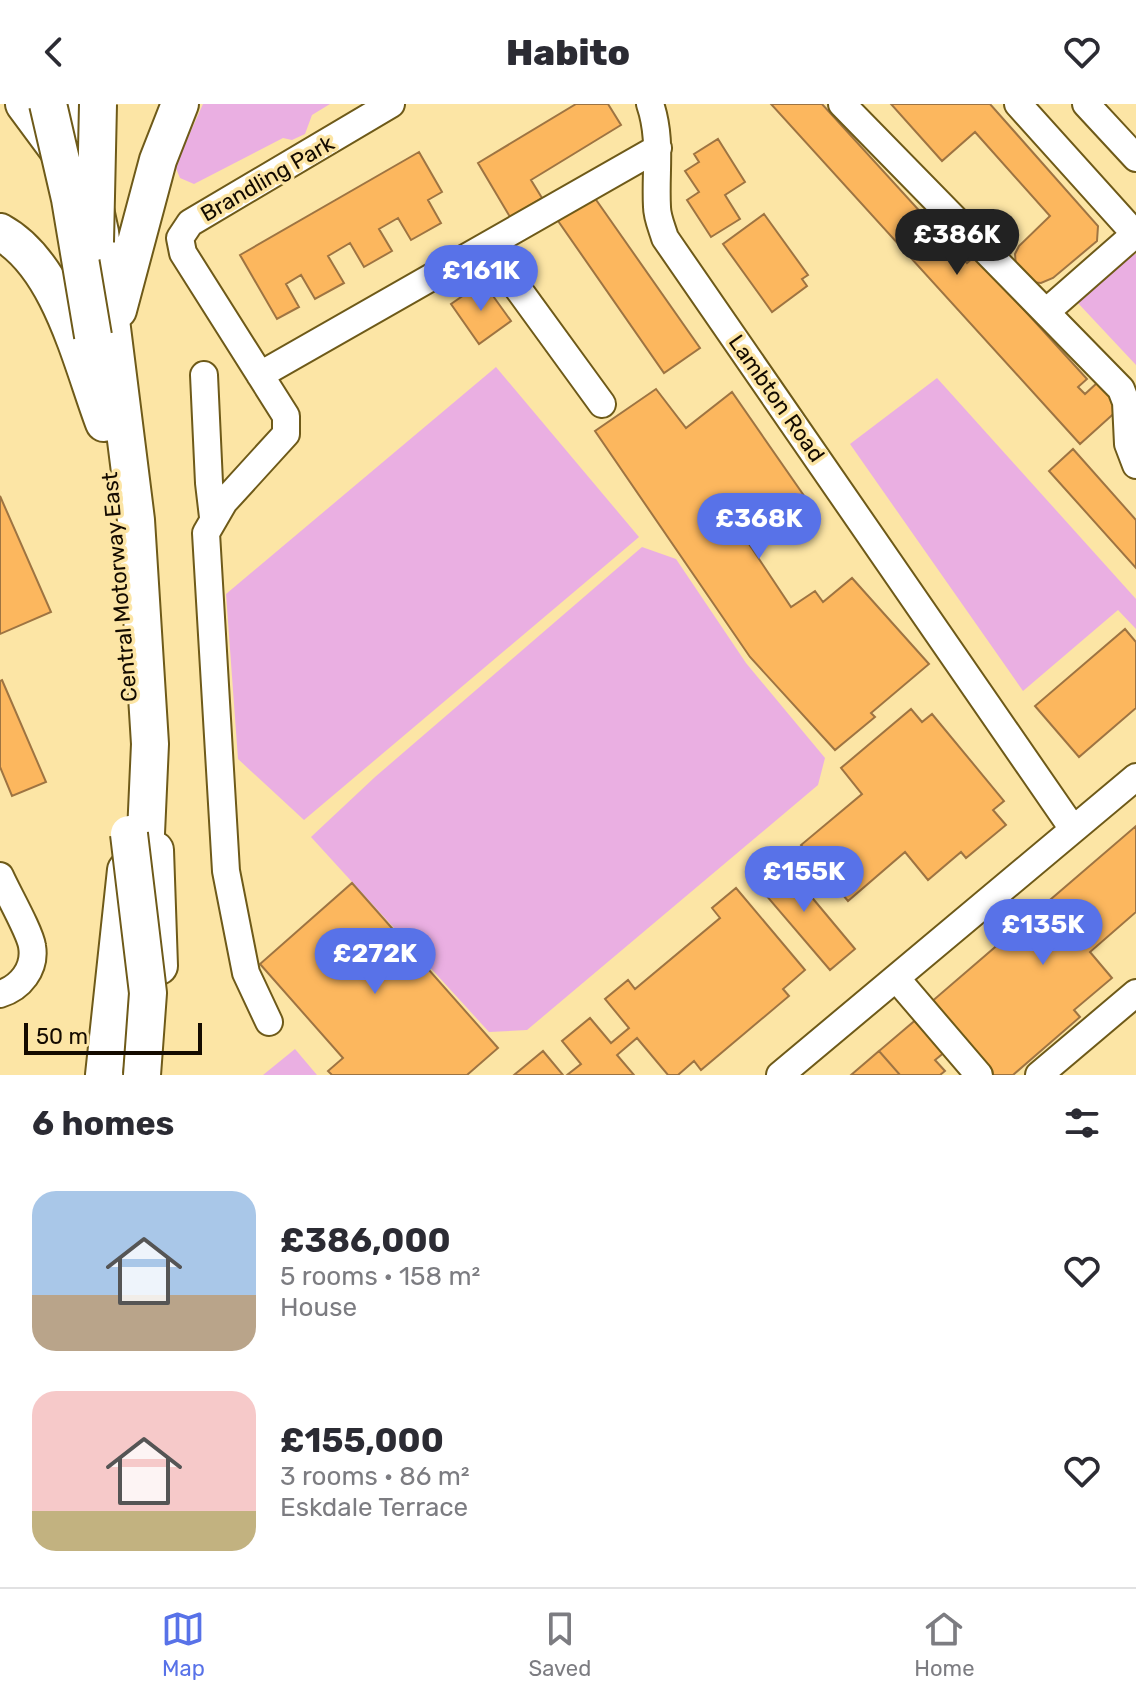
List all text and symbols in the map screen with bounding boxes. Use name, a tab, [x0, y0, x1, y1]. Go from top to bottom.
icon: back	[32, 30, 76, 74]
icon: heart	[1060, 30, 1104, 74]
text: Habito	[506, 31, 630, 74]
street label: Brandling Park	[196, 129, 339, 228]
pin: £386K	[901, 209, 1013, 277]
text: £386K	[913, 219, 1001, 250]
pin: £161K	[425, 245, 537, 313]
text: £161K	[442, 255, 520, 286]
street label: Lambton Road	[723, 329, 830, 467]
street label: Central Motorway East	[96, 470, 143, 703]
pin: £368K	[703, 493, 815, 561]
text: £368K	[715, 503, 803, 534]
pin: £155K	[748, 846, 860, 914]
text: £155K	[763, 856, 845, 887]
pin: £135K	[987, 899, 1099, 967]
text: £135K	[1002, 909, 1084, 940]
pin: £272K	[319, 928, 431, 996]
text: £272K	[333, 938, 417, 969]
scale bar	[24, 1019, 202, 1055]
text: 50 m	[36, 1023, 88, 1050]
icon: filters	[1060, 1101, 1104, 1145]
text: 6 homes	[32, 1103, 174, 1144]
text: £386,000	[280, 1220, 451, 1261]
icon: home	[96, 1223, 192, 1319]
icon: heart	[1060, 1249, 1104, 1293]
text: 5 rooms · 158 m²	[280, 1261, 480, 1292]
text: House	[280, 1292, 357, 1323]
text: £155,000	[280, 1420, 444, 1461]
icon: home	[96, 1423, 192, 1519]
icon: heart	[1060, 1449, 1104, 1493]
text: 3 rooms · 86 m²	[280, 1461, 470, 1492]
text: Eskdale Terrace	[280, 1492, 468, 1523]
tab: Map	[161, 1607, 205, 1682]
tab: Saved	[528, 1607, 591, 1682]
tab: Home	[914, 1607, 974, 1682]

